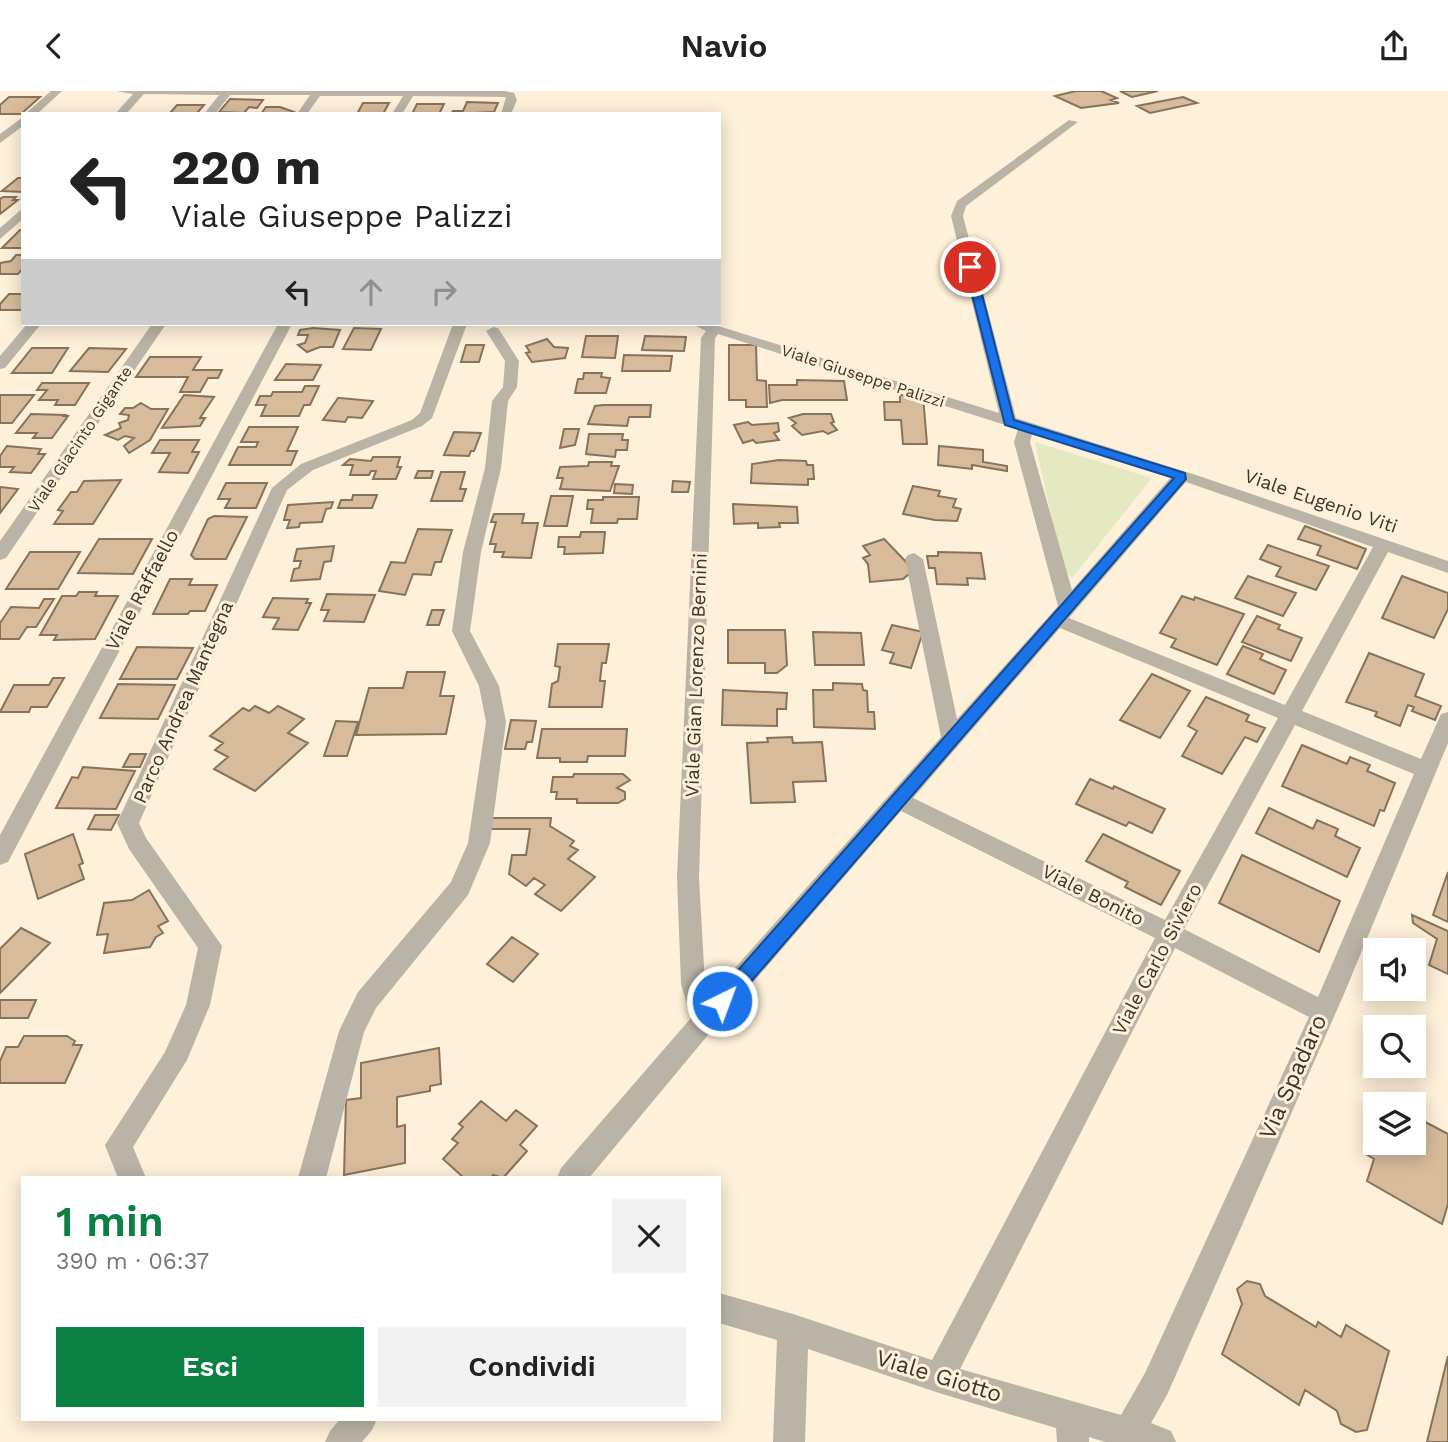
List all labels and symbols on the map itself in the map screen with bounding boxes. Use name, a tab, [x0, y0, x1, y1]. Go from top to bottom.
pin	[940, 237, 1000, 297]
street label: Viale Giuseppe Palizzi	[779, 341, 947, 411]
street label: Viale Giacinto Gigante	[24, 362, 136, 516]
street label: Viale Eugenio Viti	[1241, 464, 1401, 538]
street label: Viale Raffaello	[100, 526, 184, 654]
street label: Viale Gian Lorenzo Bernini	[680, 552, 712, 798]
street label: Parco Andrea Mantegna	[128, 597, 238, 807]
street label: Viale Bonito	[1038, 859, 1148, 931]
street label: Viale Carlo Siviero	[1107, 879, 1207, 1039]
position arrow	[685, 964, 759, 1038]
street label: Via Spadaro	[1253, 1010, 1333, 1144]
street label: Viale Giotto	[873, 1344, 1005, 1408]

